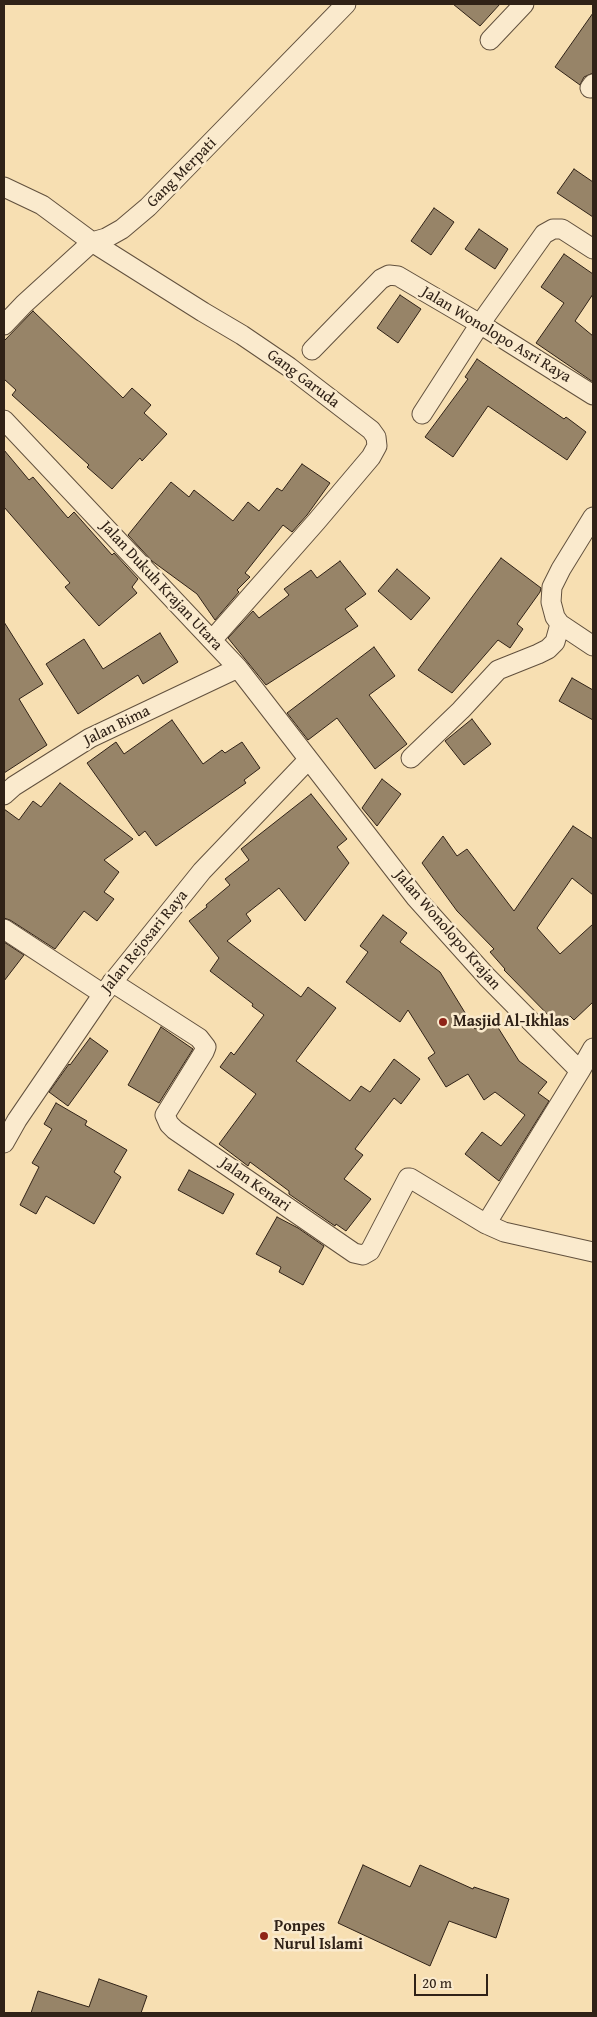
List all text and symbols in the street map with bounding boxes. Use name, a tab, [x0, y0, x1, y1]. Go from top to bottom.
street label: Gang Merpati	[143, 134, 221, 212]
street label: Jalan Wonolopo Asri Raya	[418, 283, 574, 387]
street label: Gang Garuda	[263, 346, 343, 412]
street label: Jalan Dukuh Krajan Utara	[96, 517, 226, 655]
street label: Jalan Bima	[81, 702, 153, 750]
street label: Jalan Wonolopo Krajan	[390, 866, 504, 994]
street label: Jalan Rejosari Raya	[98, 887, 192, 997]
place label: Masjid Al-Ikhlas	[453, 1012, 569, 1032]
marker: Masjid Al-Ikhlas	[437, 1016, 449, 1028]
street label: Jalan Kenari	[216, 1154, 294, 1216]
place label: Ponpes Nurul Islami	[274, 1917, 363, 1955]
marker: Ponpes Nurul Islami	[258, 1930, 270, 1942]
scale bar	[417, 1964, 491, 1996]
text: 20 m	[422, 1972, 452, 1993]

